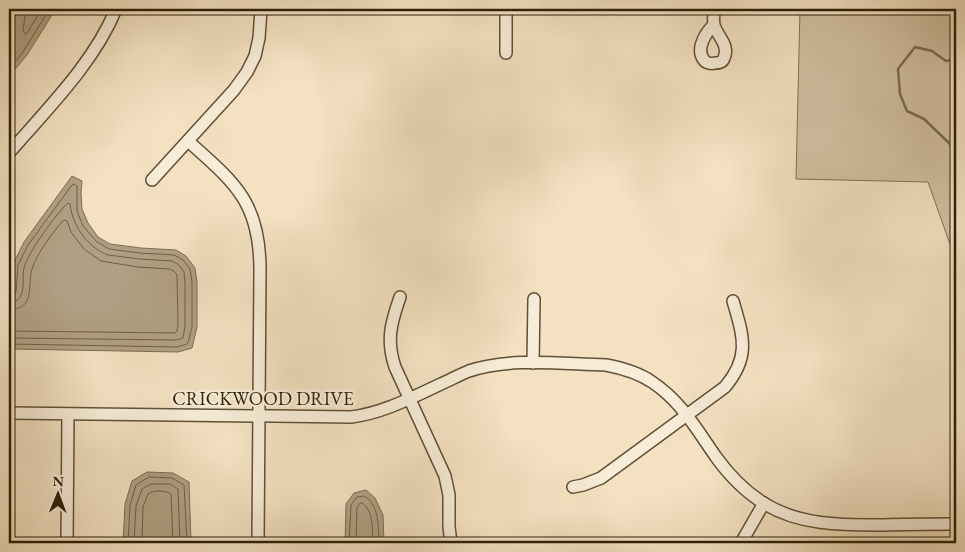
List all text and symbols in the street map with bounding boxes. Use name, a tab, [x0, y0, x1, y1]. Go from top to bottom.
street label: CRICKWOOD DRIVE	[172, 386, 354, 411]
north arrow	[32, 470, 82, 520]
text: N	[52, 472, 65, 490]

